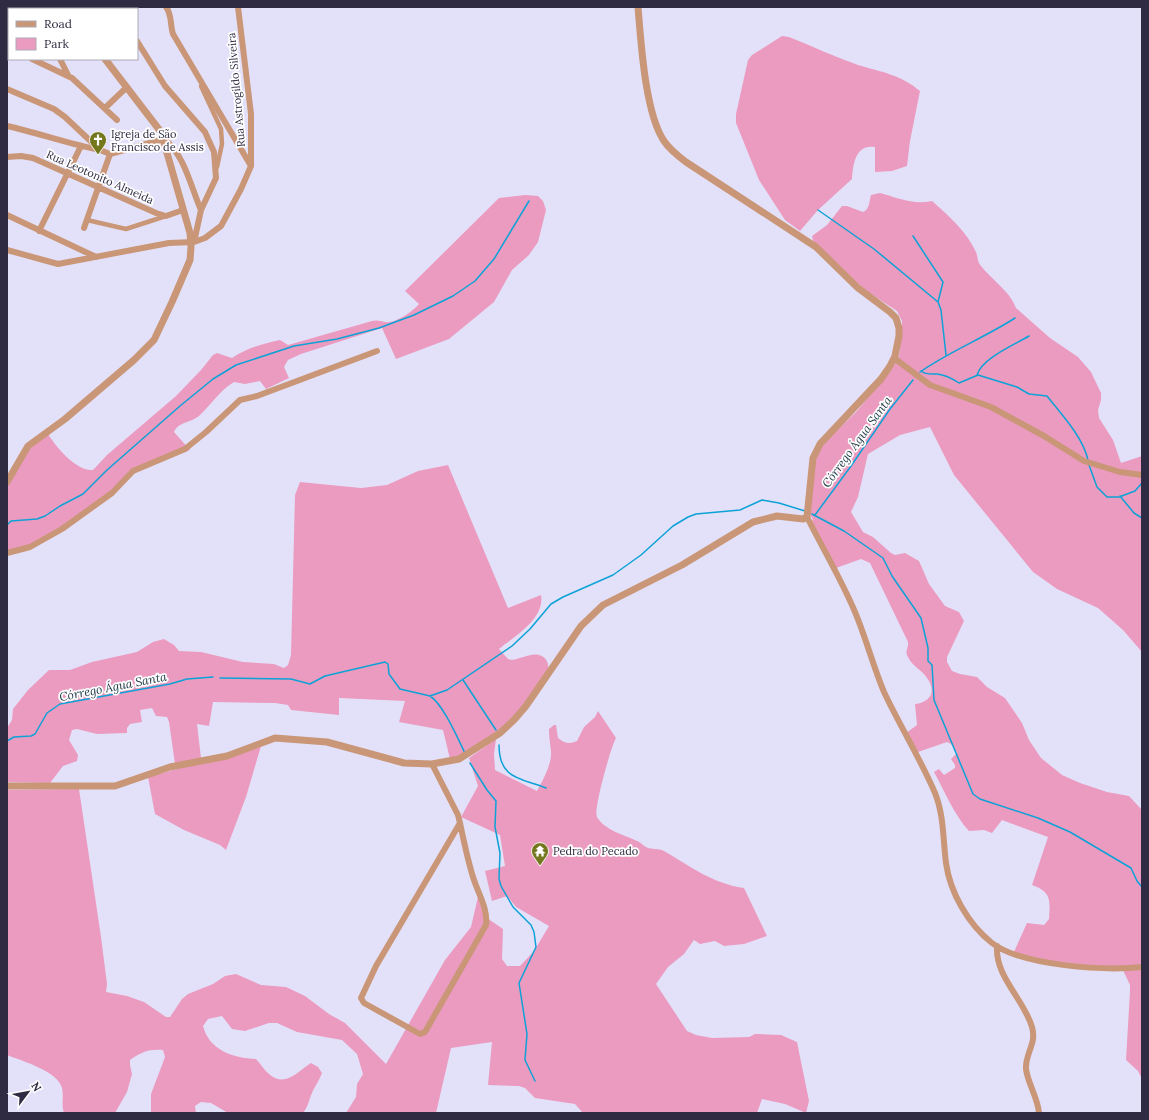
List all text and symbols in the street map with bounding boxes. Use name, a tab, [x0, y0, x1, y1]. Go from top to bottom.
legend	[8, 8, 138, 60]
text: Road	[44, 16, 72, 31]
street label: Rua Astrogildo Silveira	[224, 32, 248, 148]
text: Park	[44, 36, 70, 51]
place label: Igreja de São Francisco de Assis	[111, 127, 204, 154]
church icon: Igreja de São Francisco de Assis	[88, 130, 108, 155]
street label: Rua Leotonito Almeida	[44, 147, 156, 207]
water label: Córrego Água Santa	[819, 393, 895, 490]
water label: Córrego Água Santa	[58, 669, 168, 704]
temple icon: Pedra do Pecado	[530, 841, 550, 866]
place label: Pedra do Pecado	[553, 844, 638, 858]
north arrow	[8, 1072, 48, 1112]
text: N	[28, 1079, 45, 1094]

